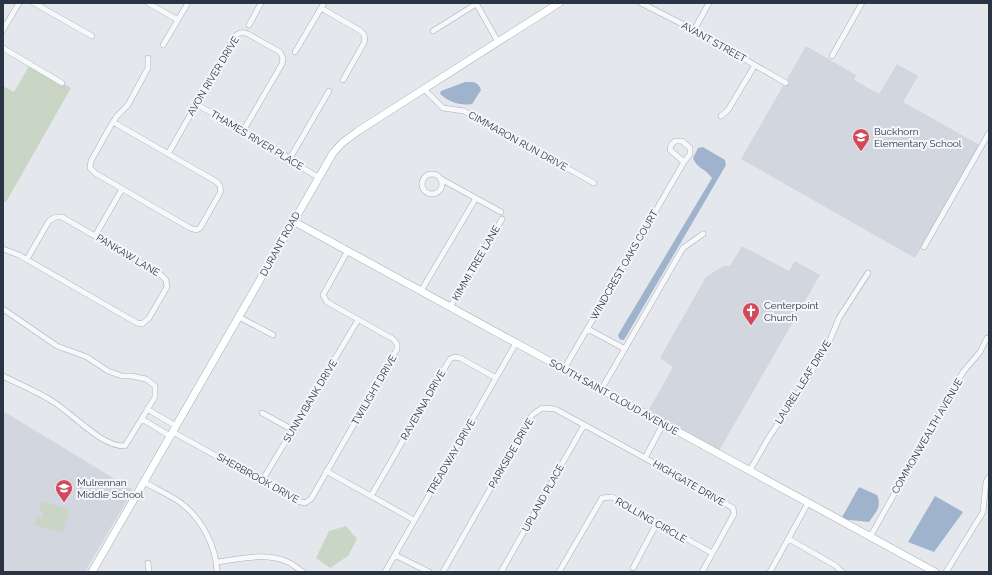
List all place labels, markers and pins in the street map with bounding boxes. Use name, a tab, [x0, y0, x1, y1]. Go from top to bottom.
place label: Buckhorn Elementary School	[874, 126, 962, 149]
school or university icon: Buckhorn Elementary School	[851, 127, 871, 152]
place label: Centerpoint Church	[764, 300, 819, 323]
church icon: Centerpoint Church	[741, 301, 761, 326]
place label: Mulrennan Middle School	[77, 477, 144, 500]
school or university icon: Mulrennan Middle School	[54, 478, 74, 503]

